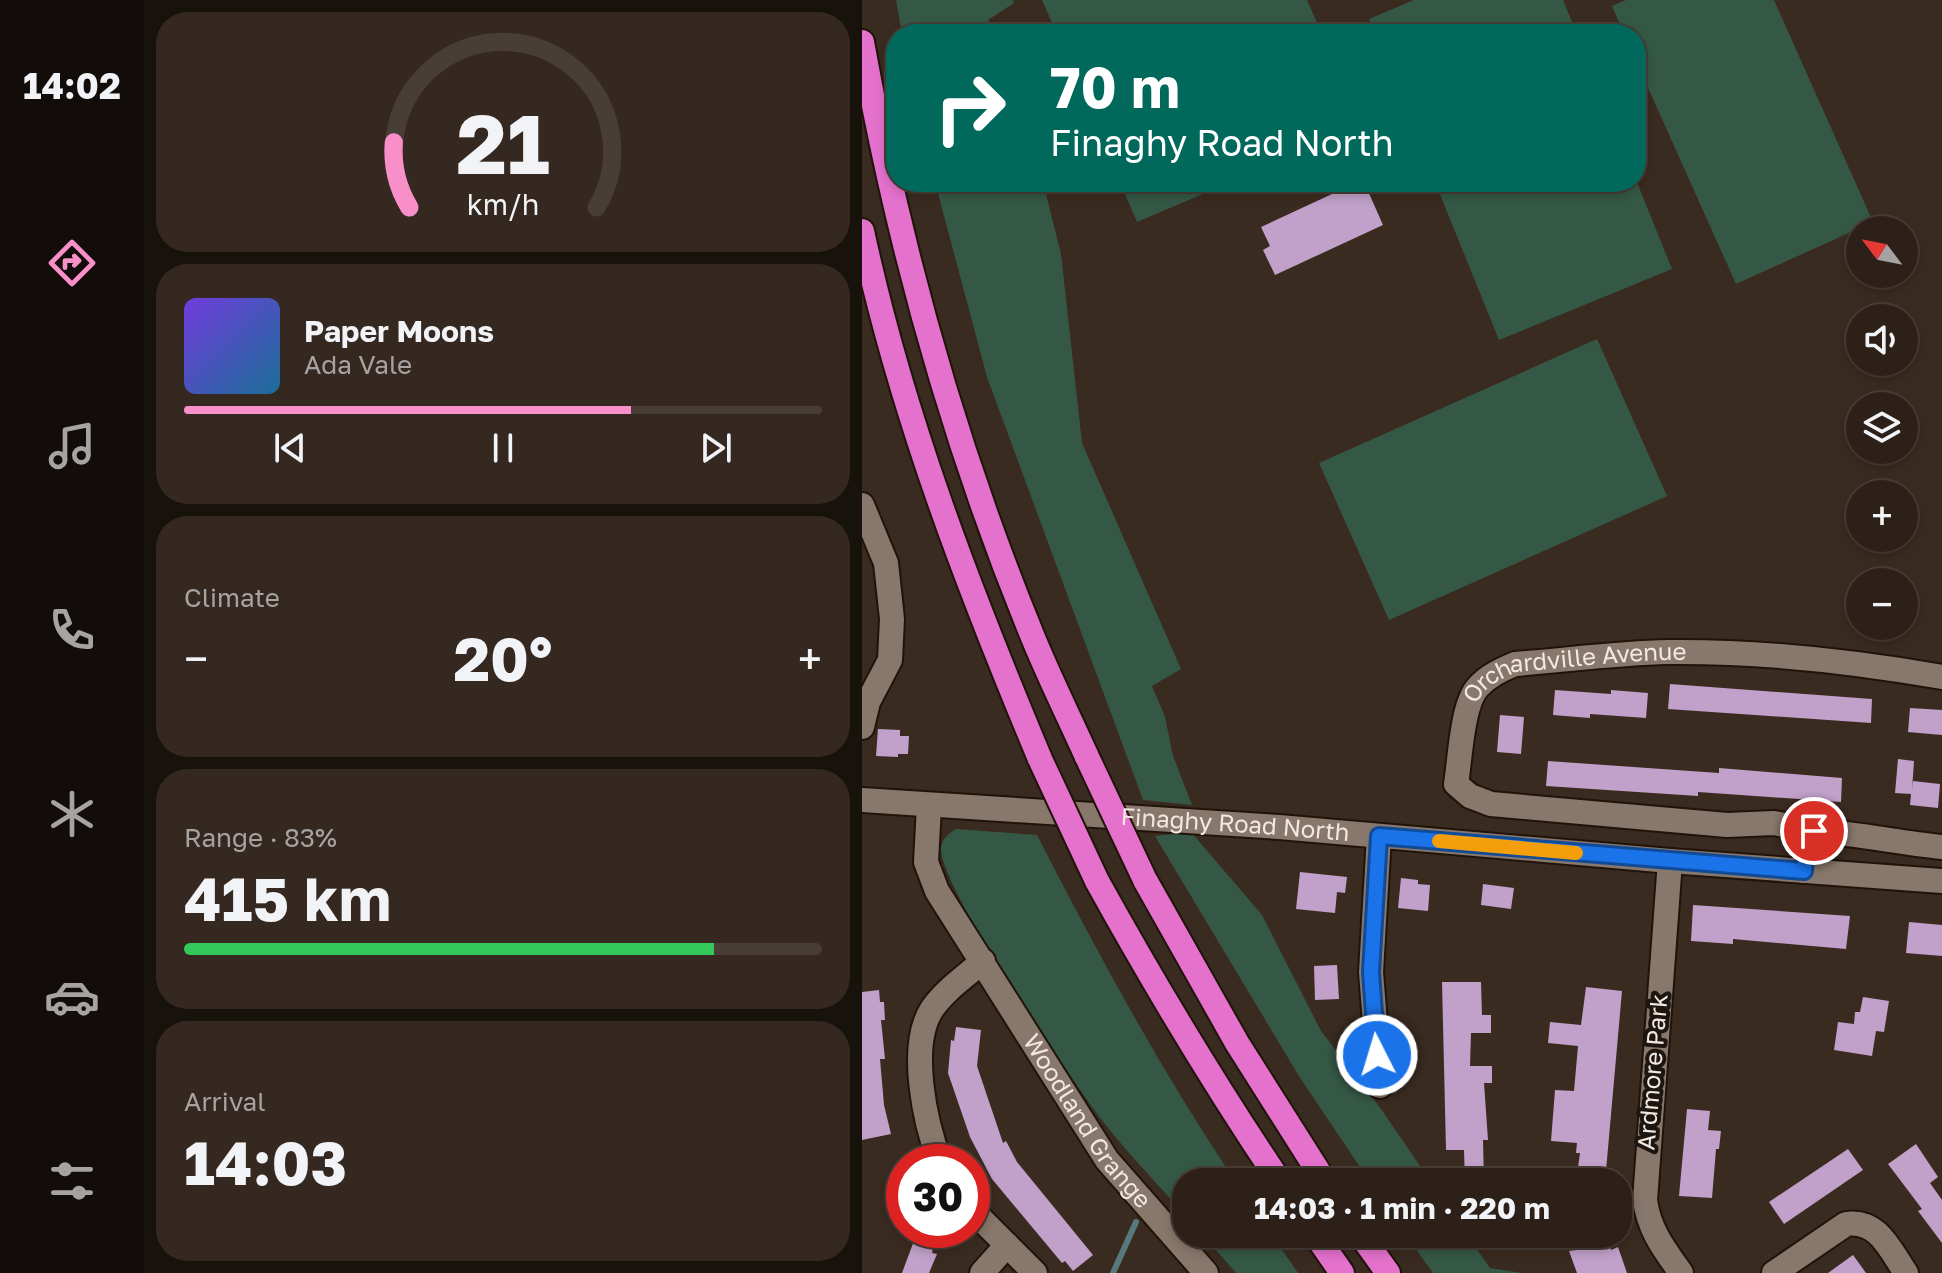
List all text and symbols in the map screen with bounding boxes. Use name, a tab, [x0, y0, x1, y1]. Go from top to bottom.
text: 70 m	[1050, 53, 1180, 120]
icon: right	[918, 56, 1022, 160]
text: 14:02	[23, 64, 121, 107]
text: 21	[456, 92, 550, 192]
text: Finaghy Road North	[1050, 121, 1394, 164]
text: km/h	[467, 187, 539, 221]
north arrow	[1846, 216, 1918, 288]
map controls	[1846, 216, 1918, 640]
icon: directions	[44, 235, 100, 291]
button: sound	[1846, 304, 1918, 376]
text: Paper Moons	[304, 313, 494, 349]
text: Ada Vale	[304, 349, 412, 380]
button: layers	[1846, 392, 1918, 464]
icon: music	[44, 418, 100, 474]
icon: previous	[268, 426, 312, 470]
icon: pause	[481, 426, 525, 470]
icon: next	[694, 426, 738, 470]
button: +	[1846, 480, 1918, 552]
button: −	[1846, 568, 1918, 640]
text: Climate	[184, 582, 280, 613]
icon: phone	[44, 602, 100, 658]
text: 20°	[454, 622, 553, 694]
text: −	[184, 632, 208, 685]
text: +	[798, 632, 822, 685]
street label: Orchardville Avenue	[1456, 636, 1686, 707]
icon: climate	[44, 786, 100, 842]
pin	[1780, 797, 1848, 865]
street label: Finaghy Road North	[1120, 801, 1351, 846]
icon: arrive	[1792, 809, 1836, 853]
text: Range · 83%	[184, 822, 337, 853]
text: 415 km	[184, 862, 391, 934]
icon: car	[44, 969, 100, 1025]
street label: Ardmore Park	[1630, 993, 1673, 1151]
position arrow	[1335, 1013, 1419, 1097]
street label: Woodland Grange	[1018, 1028, 1158, 1213]
text: Arrival	[184, 1086, 265, 1117]
text: 14:03	[184, 1126, 347, 1198]
speed limit sign: 30	[886, 1144, 990, 1248]
icon: filters	[44, 1153, 100, 1209]
text: 14:03 · 1 min · 220 m	[1254, 1190, 1550, 1226]

